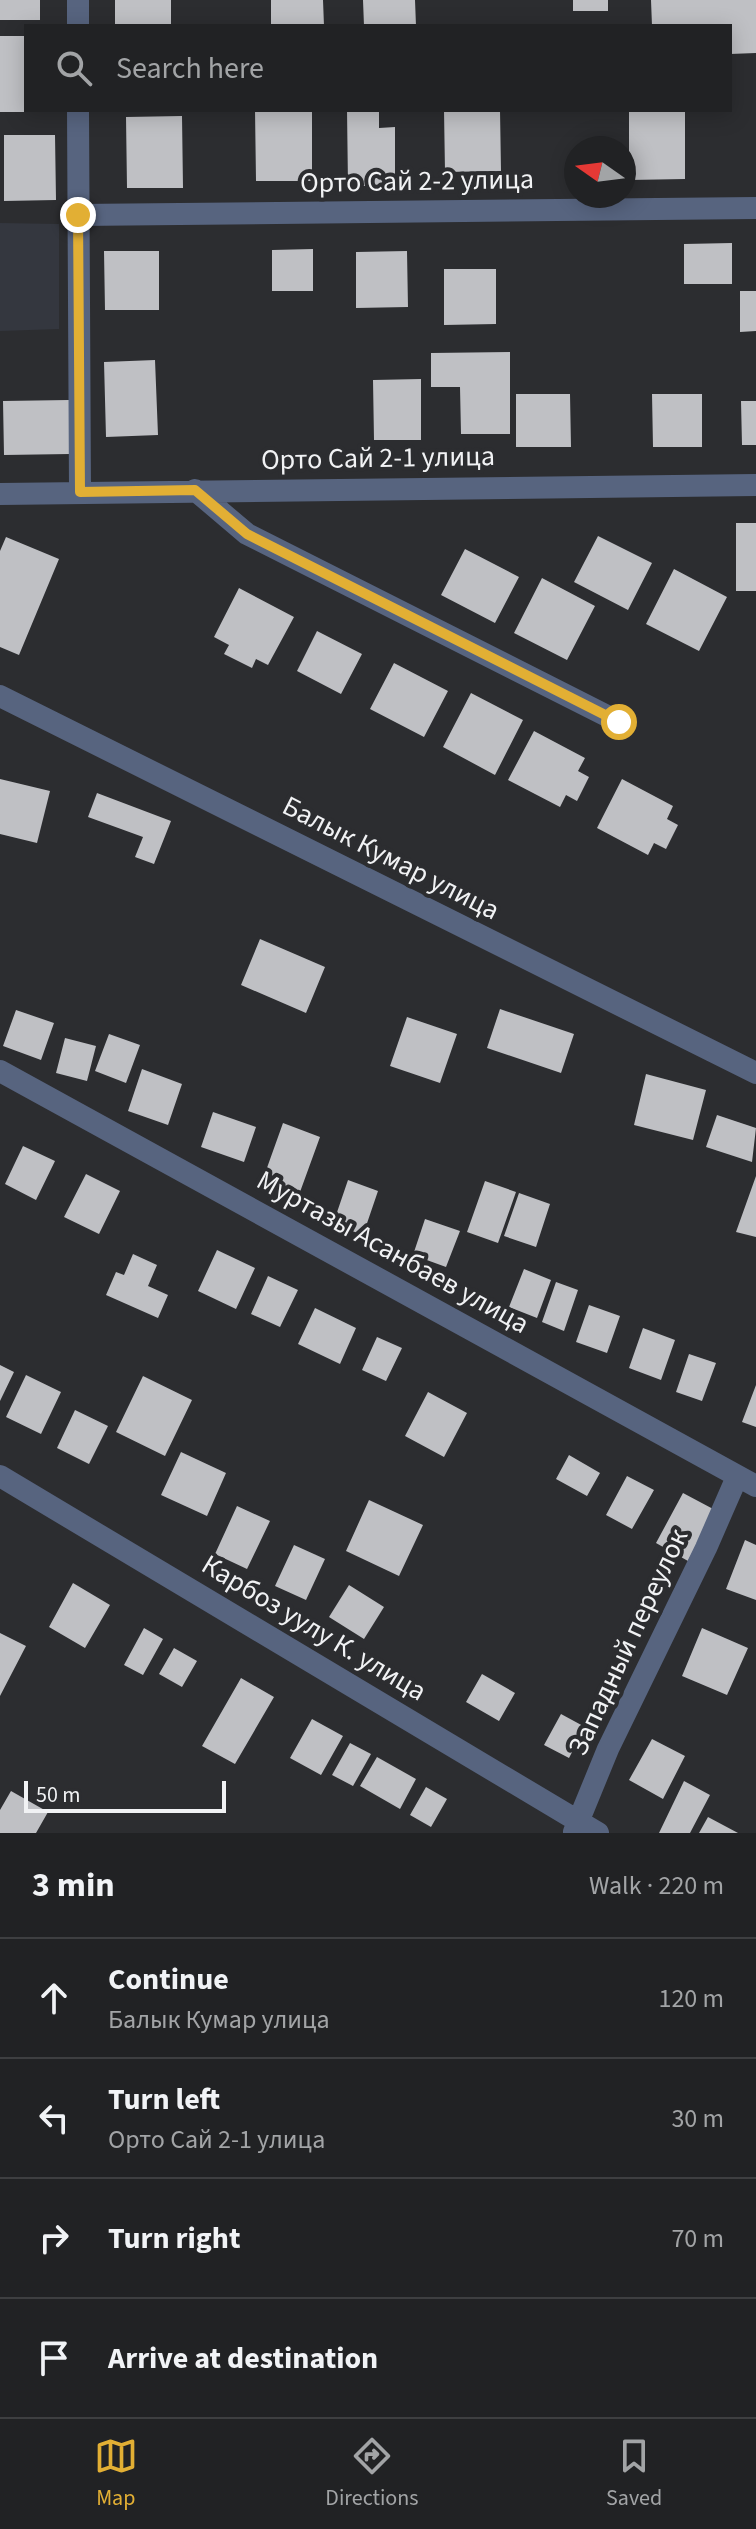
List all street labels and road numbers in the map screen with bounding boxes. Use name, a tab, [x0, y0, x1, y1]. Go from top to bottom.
street label: Орто Сай 2-2 улица	[300, 159, 534, 203]
street label: Орто Сай 2-1 улица	[261, 436, 495, 480]
street label: Балык Кумар улица	[276, 786, 506, 930]
street label: Муртазы Асанбаев улица	[250, 1160, 536, 1344]
street label: Западный переулок	[558, 1522, 698, 1762]
street label: Карбоз уулу К. улица	[194, 1545, 434, 1711]

